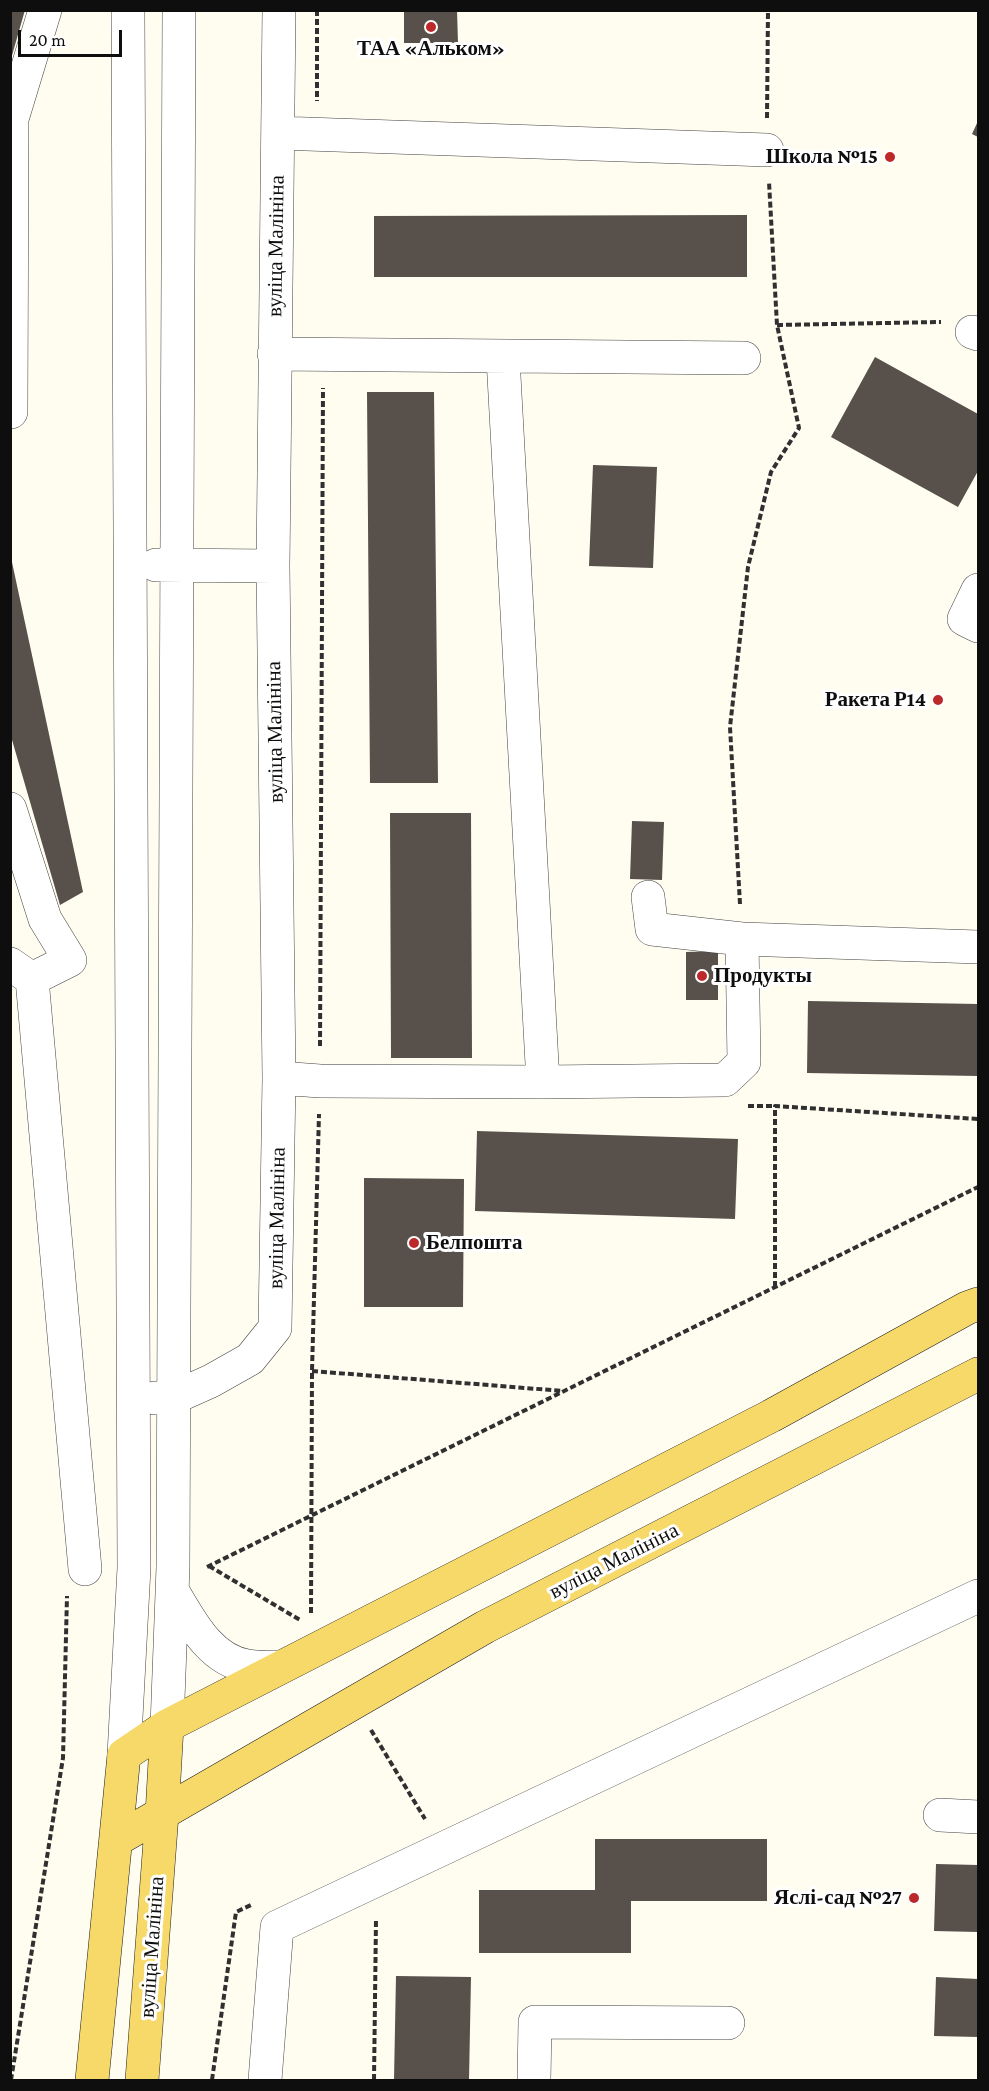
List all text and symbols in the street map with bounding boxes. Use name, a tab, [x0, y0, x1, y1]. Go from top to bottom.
scale bar	[21, 18, 124, 56]
marker: ТАА «Альком»	[424, 20, 438, 34]
text: 20 m	[29, 30, 66, 50]
place label: ТАА «Альком»	[357, 36, 505, 62]
place label: Школа №15	[766, 144, 878, 170]
marker: Школа №15	[883, 150, 897, 164]
street label: вуліца Малініна	[262, 175, 290, 317]
street label: вуліца Малініна	[261, 661, 289, 803]
place label: Ракета Р14	[825, 687, 926, 713]
marker: Ракета Р14	[931, 693, 945, 707]
place label: Продукты	[714, 963, 812, 989]
marker: Продукты	[695, 969, 709, 983]
street label: вуліца Малініна	[263, 1147, 291, 1289]
place label: Белпошта	[426, 1230, 522, 1256]
marker: Белпошта	[407, 1236, 421, 1250]
street label: вуліца Малініна	[545, 1518, 683, 1604]
street label: вуліца Малініна	[134, 1875, 170, 2019]
place label: Яслі-сад №27	[774, 1885, 902, 1911]
marker: Яслі-сад №27	[907, 1891, 921, 1905]

